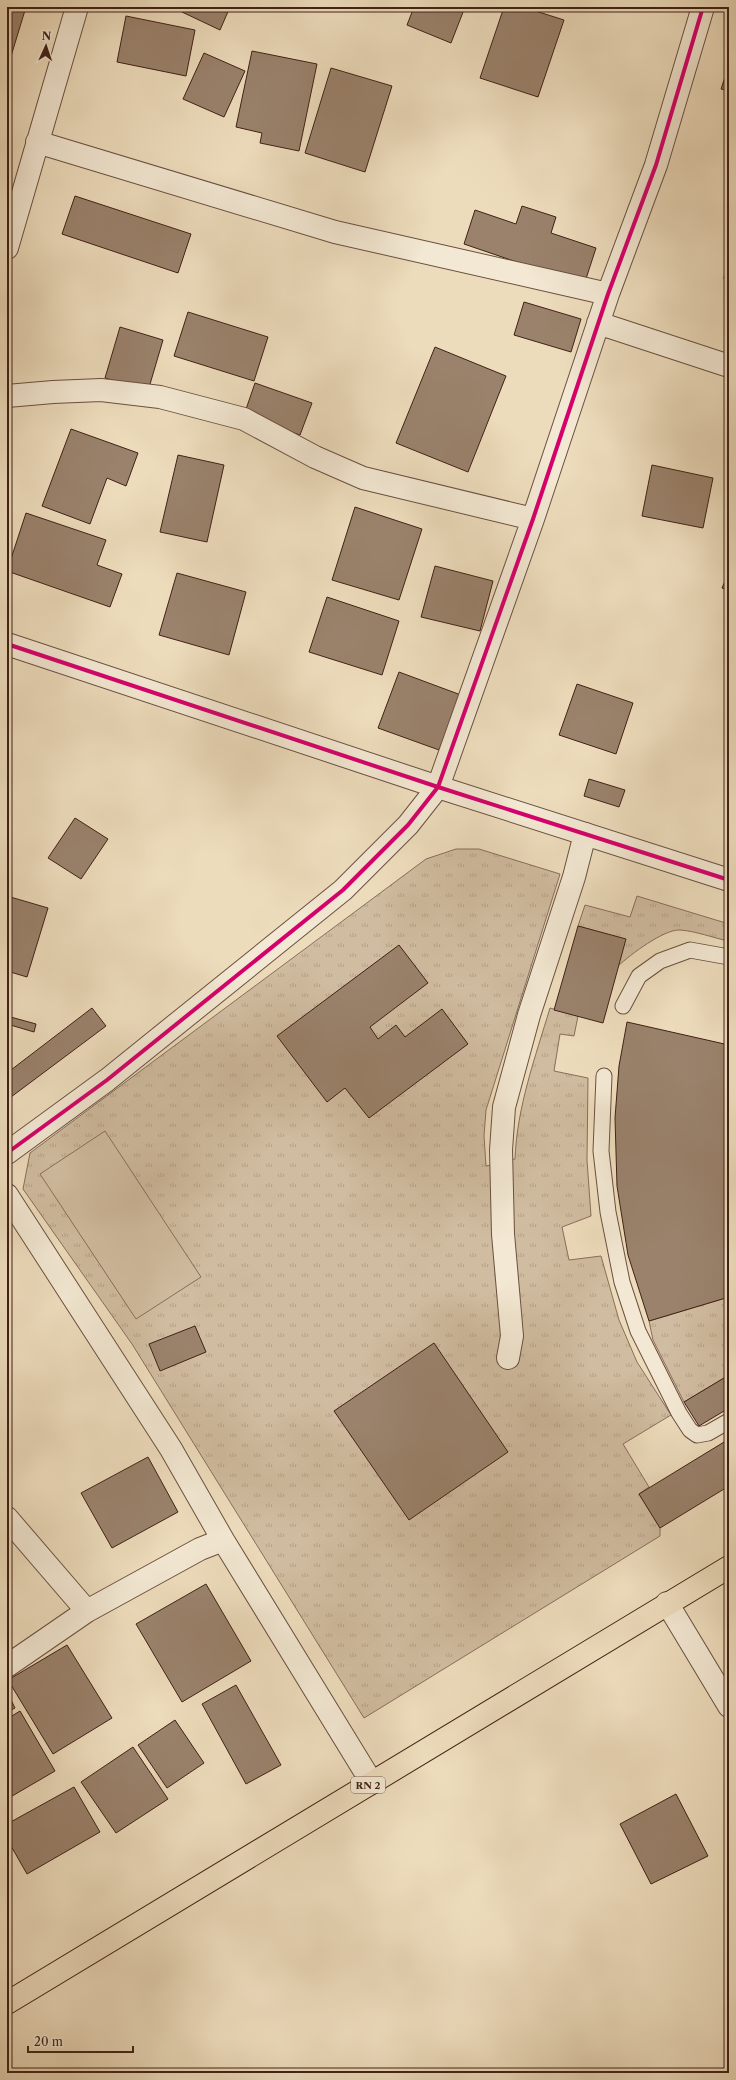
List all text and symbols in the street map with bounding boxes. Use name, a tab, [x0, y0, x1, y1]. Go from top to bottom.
north arrow	[26, 26, 66, 66]
text: N	[41, 29, 52, 43]
road number: RN 2	[351, 1777, 385, 1793]
scale bar	[28, 2028, 133, 2054]
text: 20 m	[34, 2034, 63, 2049]

